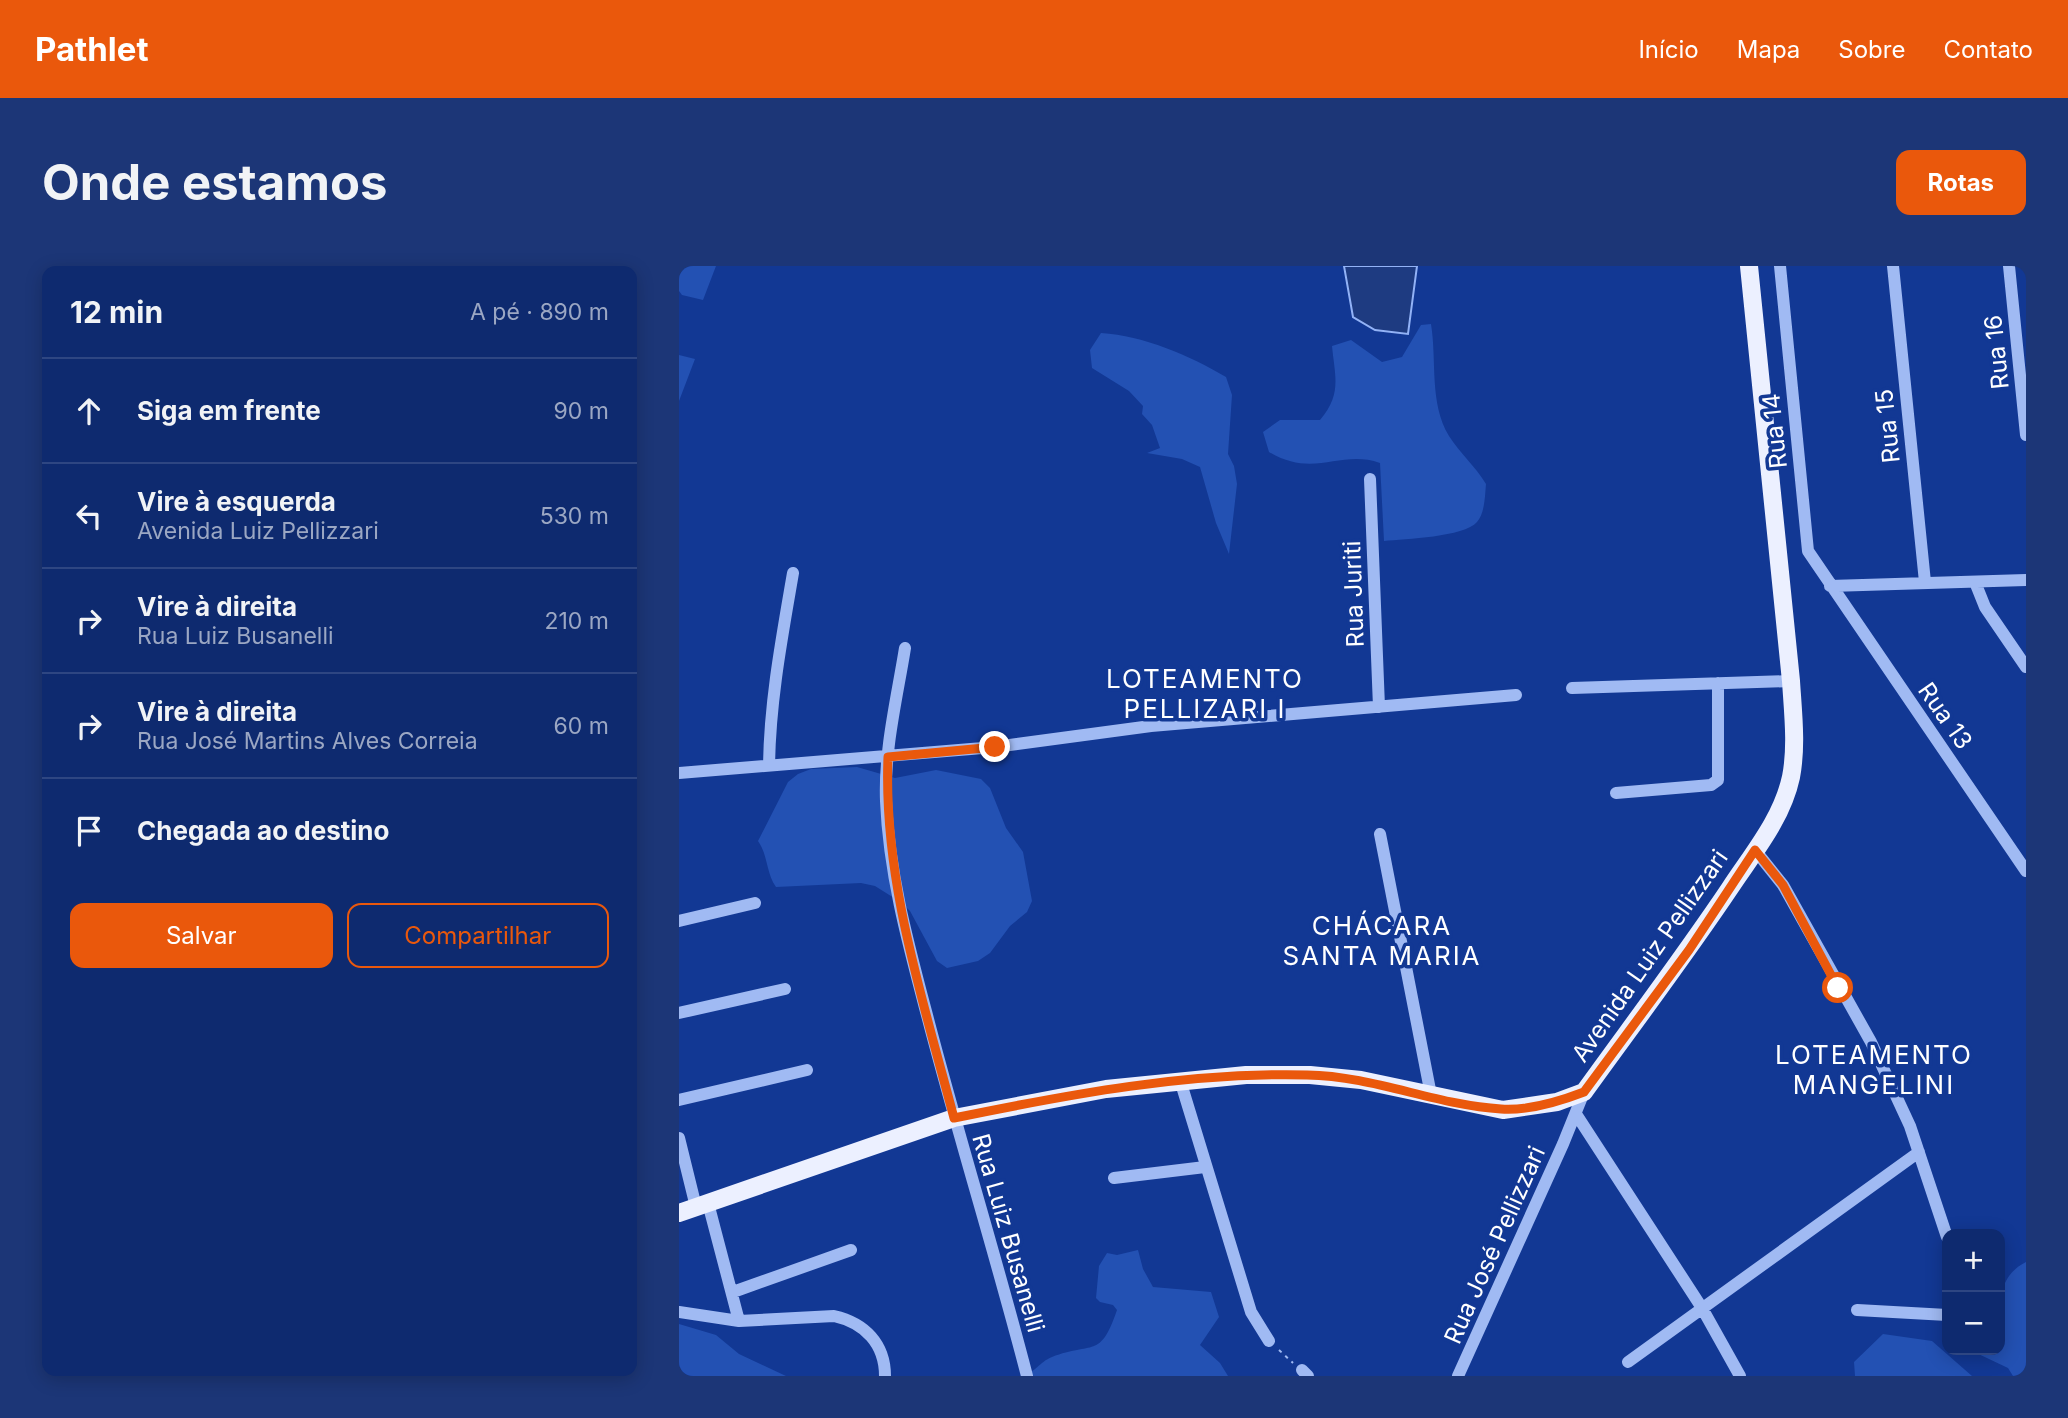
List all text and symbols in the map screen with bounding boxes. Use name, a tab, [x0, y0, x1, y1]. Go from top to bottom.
text: Pathlet	[35, 29, 149, 69]
text: Início	[1638, 35, 1699, 64]
text: Mapa	[1737, 35, 1800, 64]
text: Sobre	[1838, 35, 1905, 64]
text: Contato	[1943, 35, 2033, 64]
button: Rotas	[1896, 150, 2026, 215]
text: Onde estamos	[42, 153, 387, 212]
text: 12 min	[70, 294, 163, 330]
text: A pé · 890 m	[470, 298, 609, 326]
street label: Rua 16	[1978, 313, 2015, 391]
street label: Rua 15	[1869, 388, 1906, 464]
icon: ahead	[70, 392, 108, 430]
street label: Rua 14	[1756, 392, 1793, 470]
text: Siga em frente	[137, 395, 321, 426]
text: 90 m	[554, 397, 609, 425]
text: Vire à esquerda	[137, 486, 336, 517]
icon: left	[70, 497, 108, 535]
text: 530 m	[540, 502, 609, 530]
text: Avenida Luiz Pellizzari	[137, 517, 379, 545]
street label: Rua Juriti	[1337, 540, 1370, 648]
text: Vire à direita	[137, 591, 297, 622]
icon: right	[70, 602, 108, 640]
text: 210 m	[544, 607, 609, 635]
text: Rua Luiz Busanelli	[137, 622, 334, 650]
district label: LOTEAMENTO PELLIZARI I	[1106, 663, 1304, 724]
street label: Rua 13	[1912, 677, 1979, 755]
text: Vire à direita	[137, 696, 297, 727]
icon: right	[70, 707, 108, 745]
text: 60 m	[554, 712, 609, 740]
text: Rua José Martins Alves Correia	[137, 727, 478, 755]
route end	[979, 731, 1010, 762]
icon: arrive	[70, 812, 108, 850]
text: Chegada ao destino	[137, 815, 389, 846]
street label: Avenida Luiz Pellizzari	[1565, 844, 1734, 1067]
button: Salvar	[70, 903, 333, 968]
button: Compartilhar	[347, 903, 609, 968]
district label: CHÁCARA SANTA MARIA	[1282, 910, 1482, 971]
route start	[1822, 972, 1853, 1003]
district label: LOTEAMENTO MANGELINI	[1775, 1039, 1973, 1100]
street label: Rua Luiz Busanelli	[966, 1130, 1051, 1335]
street label: Rua José Pellizzari	[1438, 1142, 1551, 1348]
map controls	[1942, 1229, 2005, 1355]
button: +	[1942, 1229, 2005, 1292]
button: −	[1942, 1292, 2005, 1355]

